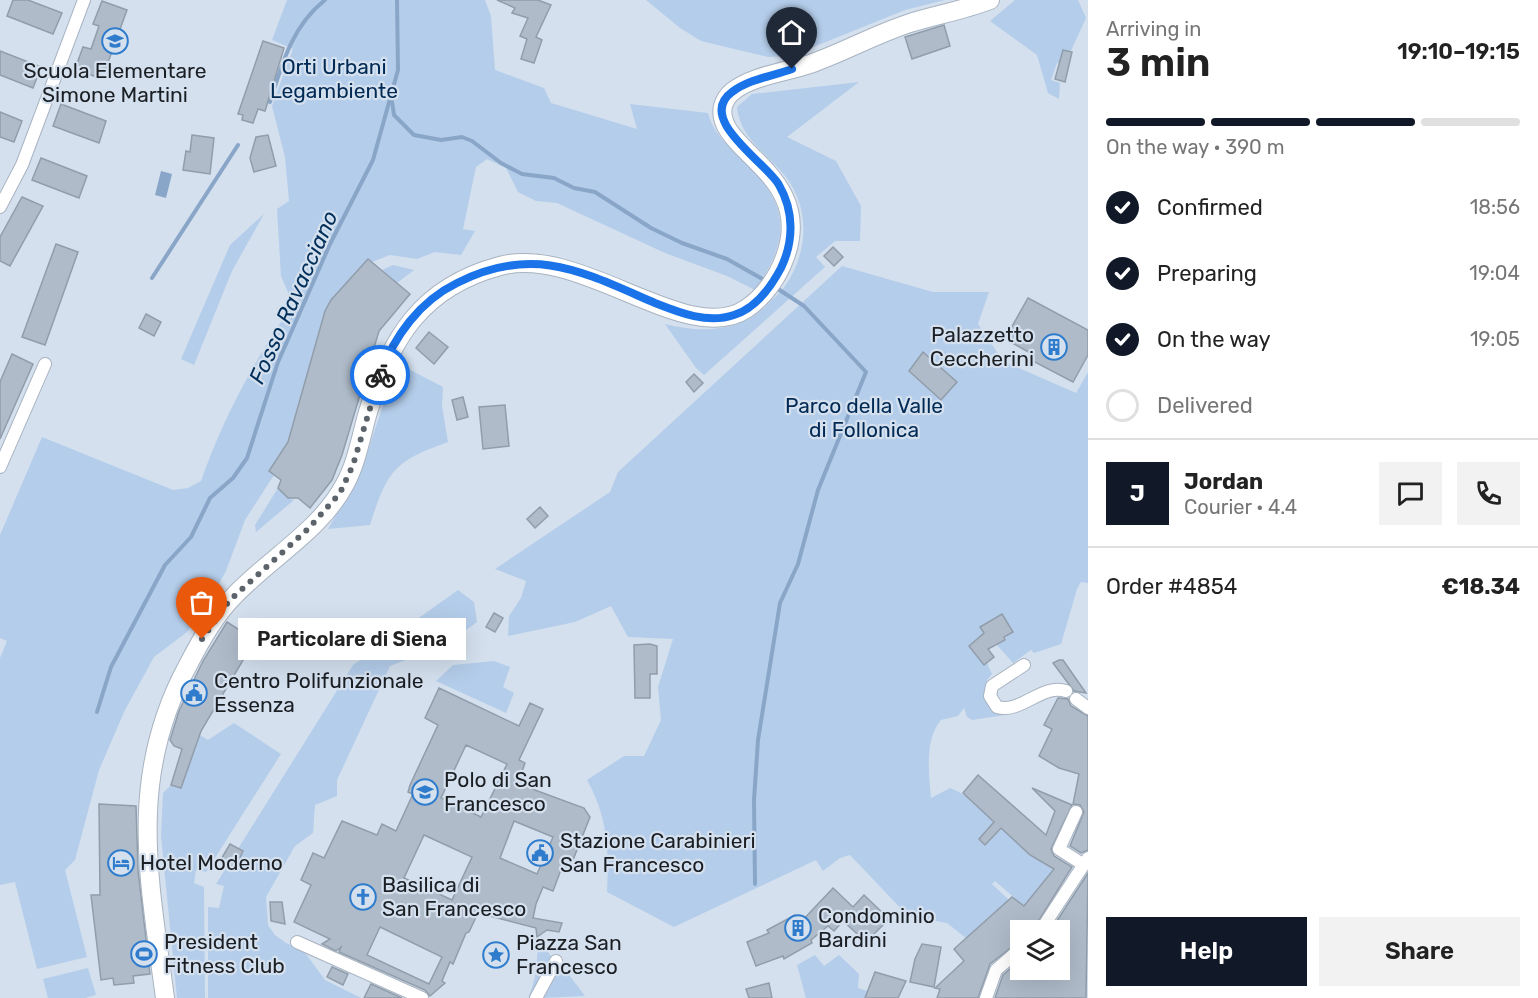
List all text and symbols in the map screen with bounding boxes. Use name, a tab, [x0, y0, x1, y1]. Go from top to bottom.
pin	[766, 7, 817, 69]
icon: home	[775, 16, 808, 49]
text: Arriving in	[1106, 17, 1201, 41]
school or university icon: Scuola Elementare Simone Martini	[100, 26, 130, 56]
text: 19:10–19:15	[1397, 38, 1520, 65]
text: 3 min	[1106, 40, 1211, 86]
park label: Orti Urbani Legambiente	[270, 54, 398, 103]
place label: Scuola Elementare Simone Martini	[23, 58, 207, 107]
text: On the way · 390 m	[1106, 135, 1285, 159]
icon: check	[1106, 191, 1139, 224]
text: Confirmed	[1157, 194, 1263, 221]
text: 18:56	[1470, 195, 1520, 219]
water label: Fosso Ravacciano	[243, 207, 344, 388]
icon: check	[1106, 257, 1139, 290]
text: Preparing	[1157, 260, 1257, 287]
text: 19:04	[1469, 261, 1520, 285]
place label: Palazzetto Ceccherini	[930, 322, 1034, 371]
icon: check	[1106, 323, 1139, 356]
text: On the way	[1157, 326, 1271, 353]
text: 19:05	[1470, 327, 1520, 351]
building icon: Palazzetto Ceccherini	[1039, 332, 1069, 362]
courier	[350, 345, 410, 405]
icon: bike	[364, 359, 397, 392]
text: Delivered	[1157, 392, 1253, 419]
park label: Parco della Valle di Follonica	[785, 393, 943, 442]
button: chat	[1379, 462, 1442, 525]
button: phone	[1457, 462, 1520, 525]
text: Jordan	[1184, 468, 1263, 495]
text: J	[1130, 480, 1145, 507]
text: Courier · 4.4	[1184, 495, 1297, 519]
text: Order #4854	[1106, 573, 1237, 600]
text: €18.34	[1441, 573, 1520, 600]
pin	[176, 577, 227, 639]
icon: bag	[185, 586, 218, 619]
callout: Particolare di Siena	[238, 618, 466, 660]
text: Particolare di Siena	[257, 627, 447, 651]
place label: Centro Polifunzionale Essenza	[214, 668, 424, 717]
public building icon: Centro Polifunzionale Essenza	[179, 678, 209, 708]
place label: Polo di San Francesco	[444, 767, 552, 816]
school or university icon: Polo di San Francesco	[410, 777, 440, 807]
place label: Stazione Carabinieri San Francesco	[560, 828, 756, 877]
public building icon: Stazione Carabinieri San Francesco	[525, 838, 555, 868]
hotel icon: Hotel Moderno	[106, 848, 136, 878]
place label: Hotel Moderno	[140, 850, 283, 875]
place label: Basilica di San Francesco	[382, 872, 526, 921]
church icon: Basilica di San Francesco	[348, 882, 378, 912]
place label: Condominio Bardini	[818, 903, 935, 952]
building icon: Condominio Bardini	[783, 913, 813, 943]
button: Help	[1106, 917, 1307, 986]
button: Share	[1319, 917, 1520, 986]
map controls	[1010, 920, 1070, 980]
button: layers	[1010, 920, 1070, 980]
place label: President Fitness Club	[164, 929, 285, 978]
place label: Piazza San Francesco	[516, 930, 622, 979]
sports icon: President Fitness Club	[129, 939, 159, 969]
place icon: Piazza San Francesco	[481, 940, 511, 970]

